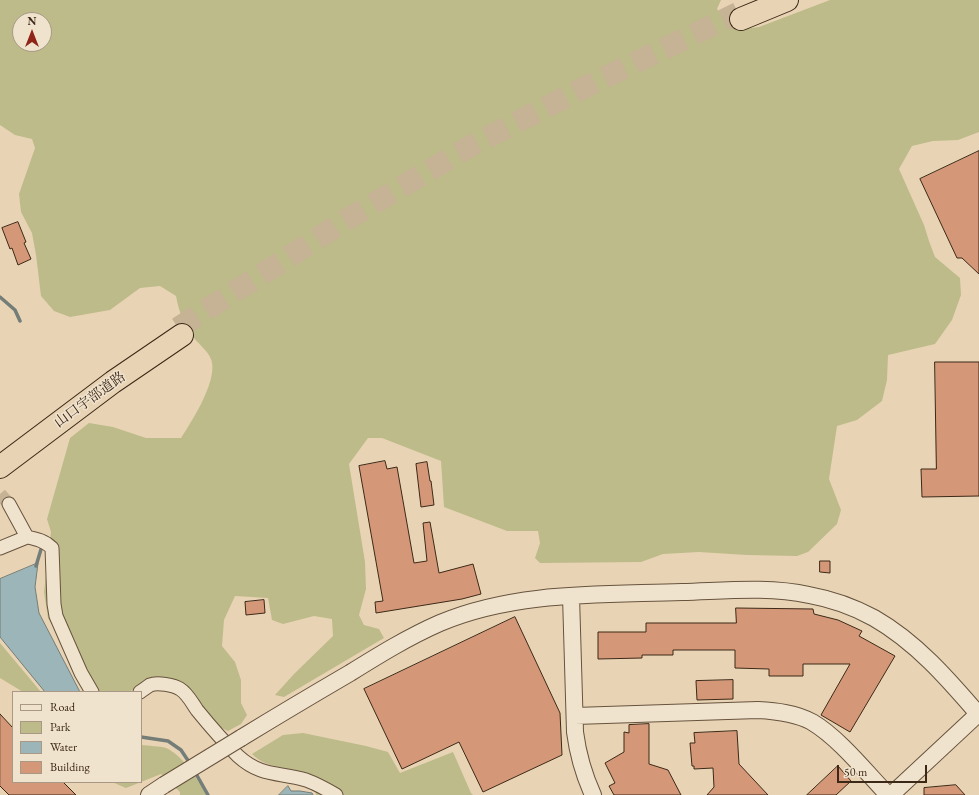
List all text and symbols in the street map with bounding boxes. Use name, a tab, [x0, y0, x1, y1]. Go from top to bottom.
north arrow	[12, 12, 52, 52]
text: N	[28, 14, 36, 28]
street label: 山口宇部道路	[51, 369, 129, 431]
legend	[12, 691, 142, 783]
text: Road	[50, 699, 75, 715]
text: Park	[50, 719, 70, 735]
text: Water	[50, 739, 77, 755]
scale bar	[839, 757, 929, 783]
text: Building	[50, 759, 90, 775]
text: 50 m	[844, 764, 867, 780]

